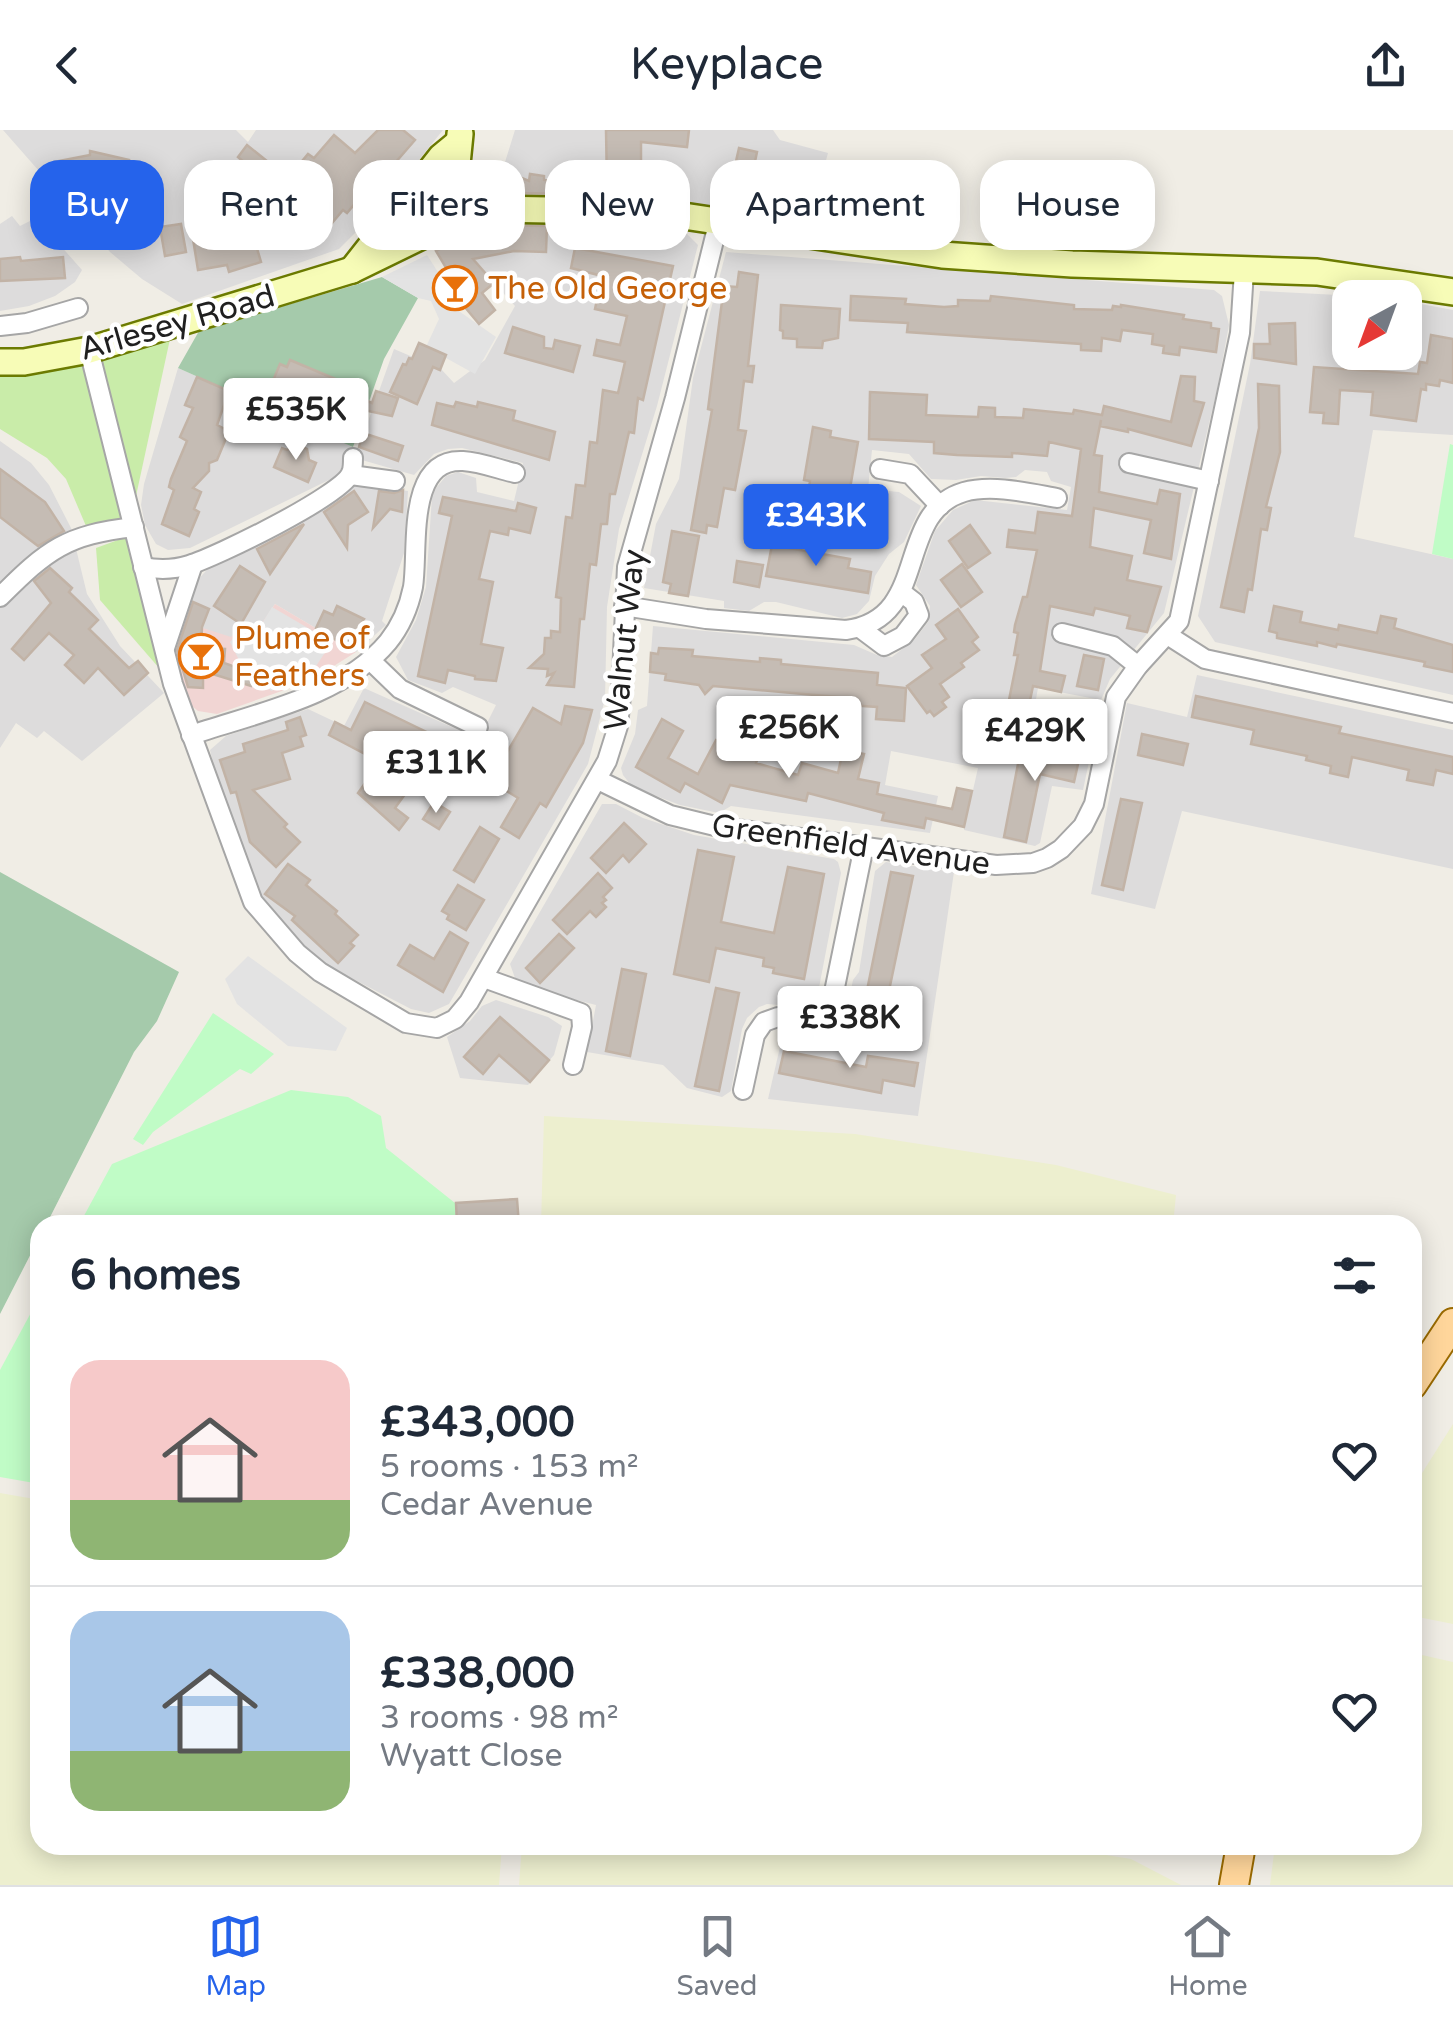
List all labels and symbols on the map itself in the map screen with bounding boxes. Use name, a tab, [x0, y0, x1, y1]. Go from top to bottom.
bar icon: The Old George	[432, 265, 478, 311]
place label: The Old George	[488, 270, 727, 308]
street label: Arlesey Road	[75, 277, 279, 369]
north arrow	[1332, 280, 1422, 370]
pin: £535K	[226, 378, 366, 463]
pin: £343K	[746, 484, 886, 569]
street label: Walnut Way	[597, 547, 653, 733]
place label: Plume of Feathers	[234, 620, 371, 695]
bar icon: Plume of Feathers	[178, 633, 224, 679]
pin: £256K	[719, 696, 859, 781]
pin: £429K	[965, 699, 1105, 784]
pin: £311K	[366, 731, 506, 816]
street label: Greenfield Avenue	[709, 807, 993, 883]
pin: £338K	[780, 986, 920, 1071]

